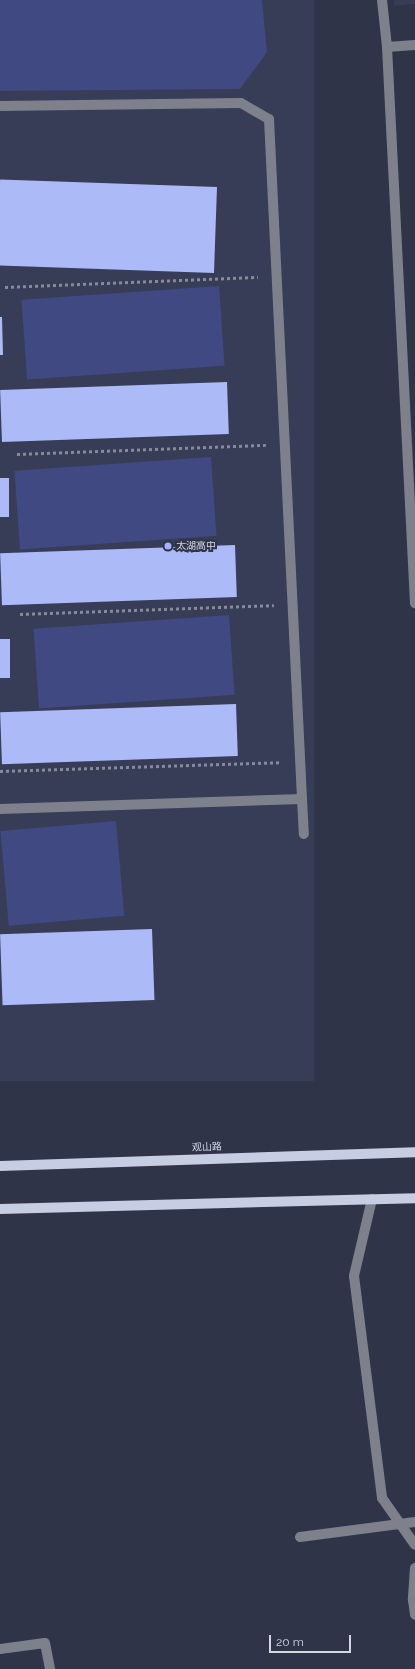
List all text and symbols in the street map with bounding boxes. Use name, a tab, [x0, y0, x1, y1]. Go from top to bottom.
place label: 太湖高中	[176, 540, 216, 552]
marker: 太湖高中	[163, 541, 173, 551]
street label: 观山路	[192, 1140, 222, 1154]
scale bar	[271, 1627, 353, 1653]
text: 20 m	[276, 1635, 304, 1649]

